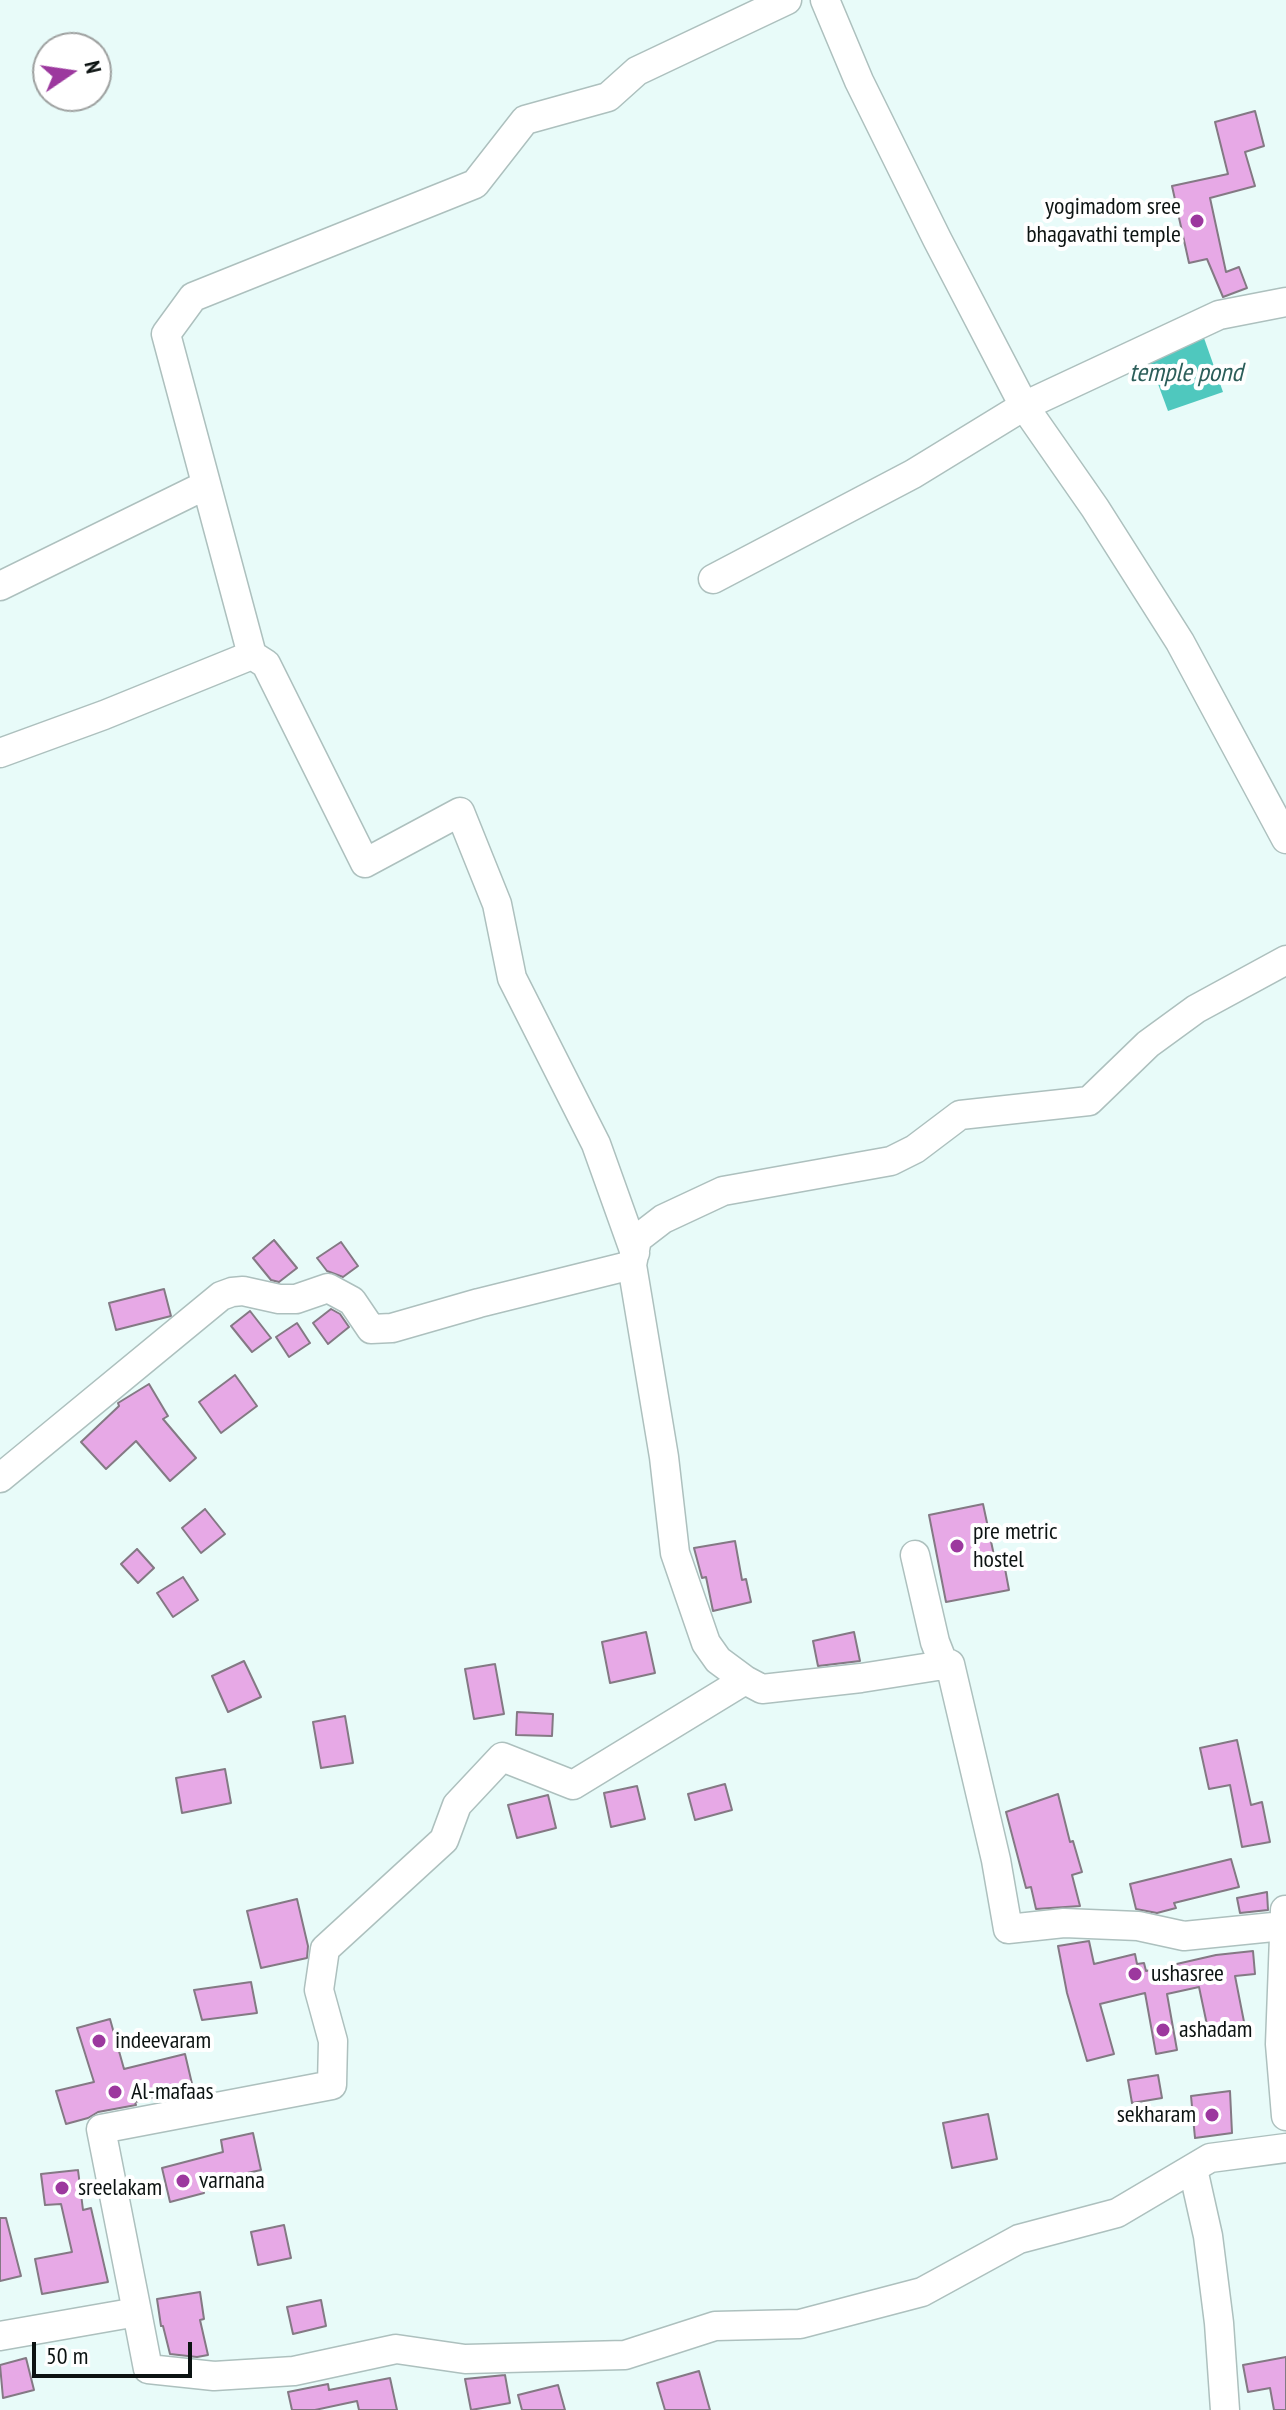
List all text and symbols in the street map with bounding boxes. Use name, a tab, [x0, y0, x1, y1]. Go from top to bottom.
north arrow	[32, 32, 112, 112]
text: N	[78, 58, 108, 76]
place label: yogimadom sree bhagavathi temple	[1026, 193, 1181, 249]
marker: yogimadom sree bhagavathi temple	[1188, 212, 1206, 230]
water label: temple pond	[1129, 358, 1243, 390]
place label: pre metric hostel	[973, 1518, 1057, 1574]
marker: pre metric hostel	[948, 1537, 966, 1555]
place label: ushasree	[1151, 1960, 1224, 1988]
marker: ushasree	[1126, 1965, 1144, 1983]
place label: ashadam	[1179, 2016, 1252, 2044]
marker: ashadam	[1154, 2021, 1172, 2039]
place label: indeevaram	[115, 2027, 211, 2055]
marker: indeevaram	[90, 2032, 108, 2050]
place label: Al-mafaas	[131, 2078, 214, 2106]
marker: Al-mafaas	[106, 2083, 124, 2101]
place label: sekharam	[1117, 2101, 1196, 2129]
marker: sekharam	[1203, 2106, 1221, 2124]
place label: varnana	[199, 2167, 265, 2195]
marker: varnana	[174, 2172, 192, 2190]
place label: sreelakam	[78, 2174, 162, 2202]
marker: sreelakam	[53, 2179, 71, 2197]
scale bar	[36, 2326, 196, 2376]
text: 50 m	[46, 2340, 88, 2371]

